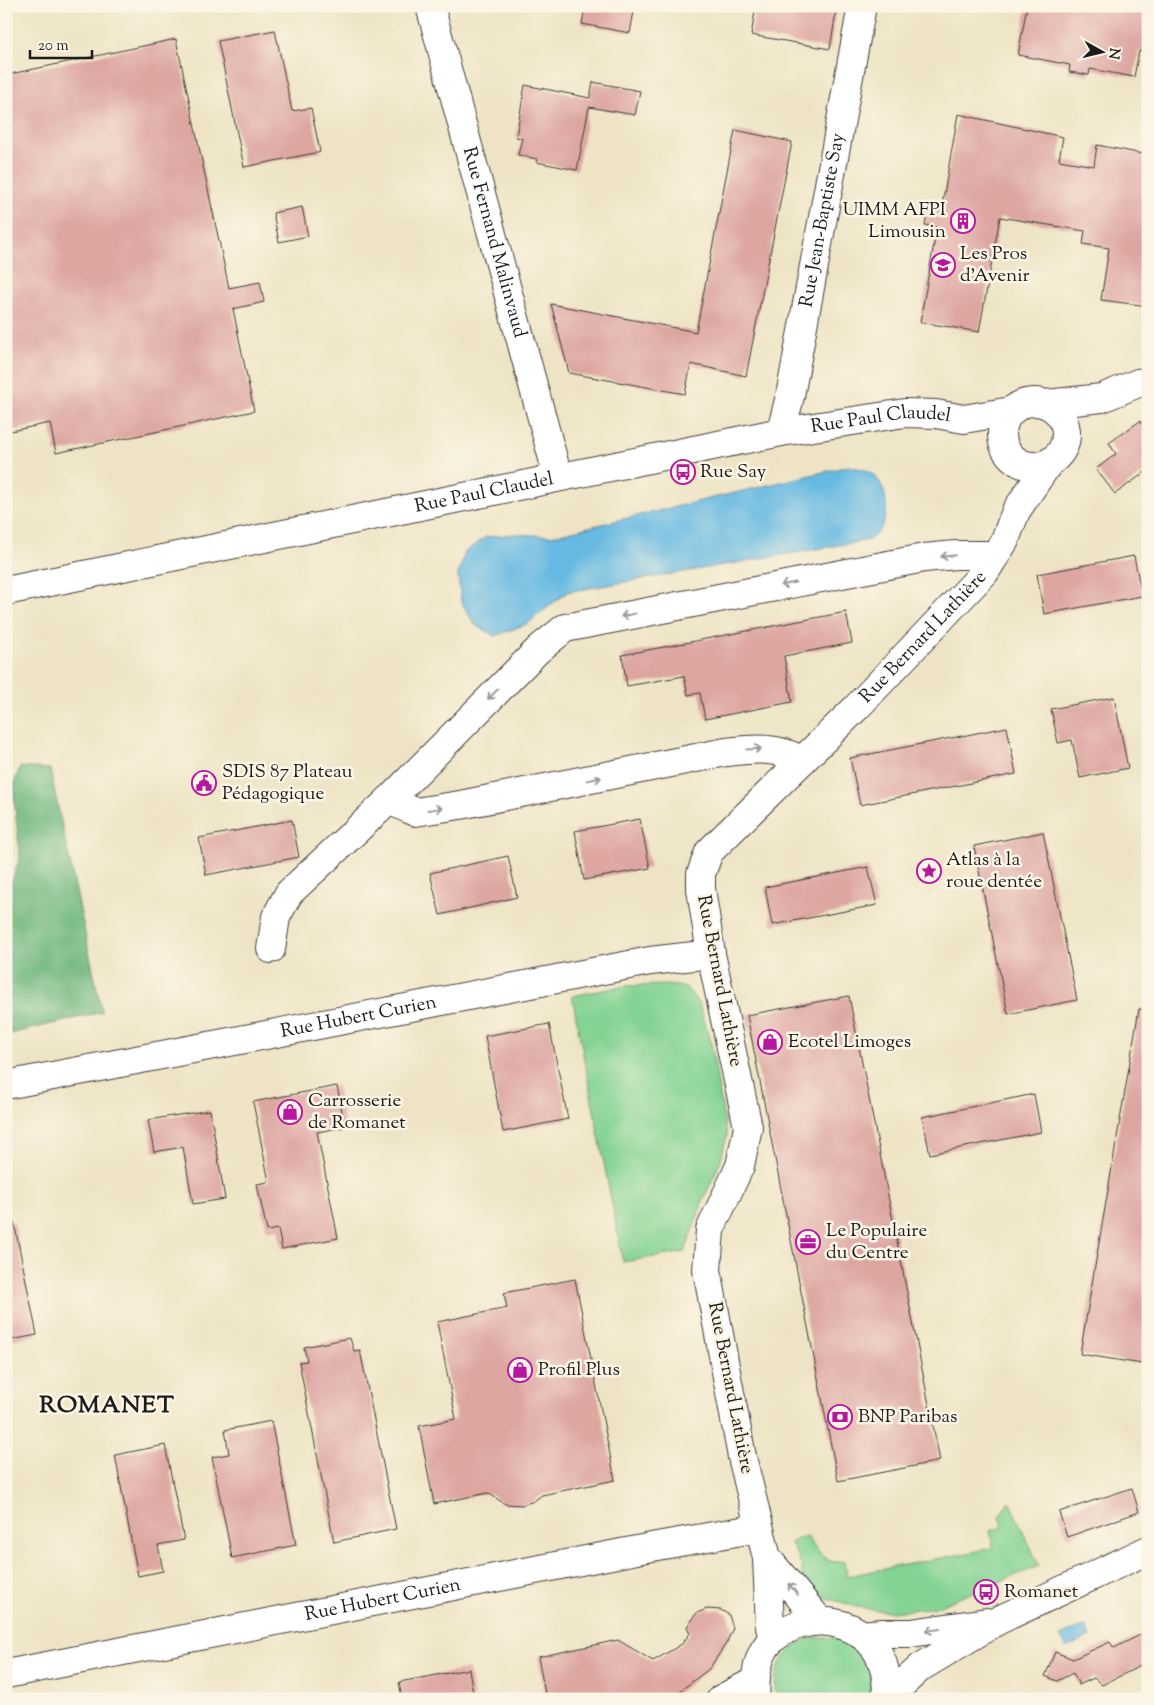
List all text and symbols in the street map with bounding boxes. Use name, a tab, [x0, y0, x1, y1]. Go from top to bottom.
scale bar	[30, 28, 92, 60]
north arrow	[1076, 28, 1126, 78]
text: 20 m	[38, 36, 69, 57]
text: N	[1102, 47, 1124, 60]
street label: Rue Jean-Baptiste Say	[793, 130, 852, 309]
street label: Rue Fernand Malinvaud	[455, 144, 533, 341]
place label: UIMM AFPI Limousin	[842, 197, 946, 246]
building icon: UIMM AFPI Limousin	[950, 208, 976, 234]
place label: Les Pros d'Avenir	[960, 241, 1030, 290]
school or university icon: Les Pros d'Avenir	[930, 252, 956, 278]
street label: Rue Paul Claudel	[809, 399, 953, 441]
bus stop icon: Rue Say	[670, 459, 696, 485]
place label: Rue Say	[700, 459, 767, 486]
street label: Rue Paul Claudel	[412, 466, 556, 520]
one-way arrow	[940, 551, 956, 560]
street label: Rue Bernard Lathière	[853, 564, 993, 710]
one-way arrow	[780, 580, 796, 590]
one-way arrow	[621, 611, 637, 621]
one-way arrow	[487, 688, 500, 700]
one-way arrow	[746, 745, 762, 754]
place label: SDIS 87 Plateau Pédagogique	[222, 759, 352, 808]
public building icon: SDIS 87 Plateau Pédagogique	[191, 770, 217, 796]
one-way arrow	[586, 773, 602, 783]
one-way arrow	[426, 804, 442, 814]
place label: Atlas à la roue dentée	[946, 847, 1042, 896]
place icon: Atlas à la roue dentée	[916, 858, 942, 884]
street label: Rue Bernard Lathière	[689, 893, 749, 1069]
street label: Rue Hubert Curien	[278, 989, 439, 1045]
shop icon: Ecotel Limoges	[757, 1029, 783, 1055]
place label: Ecotel Limoges	[788, 1029, 911, 1056]
place label: Carrosserie de Romanet	[308, 1088, 406, 1137]
shop icon: Carrosserie de Romanet	[277, 1099, 303, 1125]
place label: Le Populaire du Centre	[826, 1218, 927, 1267]
office icon: Le Populaire du Centre	[795, 1229, 821, 1255]
street label: Rue Bernard Lathière	[700, 1300, 760, 1476]
shop icon: Profil Plus	[507, 1357, 533, 1383]
place label: Profil Plus	[538, 1357, 620, 1384]
district label: ROMANET	[39, 1389, 175, 1423]
bank icon: BNP Paribas	[827, 1404, 853, 1430]
place label: BNP Paribas	[858, 1404, 958, 1431]
street label: Rue Hubert Curien	[303, 1571, 463, 1628]
bus stop icon: Romanet	[973, 1579, 999, 1605]
place label: Romanet	[1004, 1579, 1079, 1606]
one-way arrow	[787, 1583, 799, 1596]
one-way arrow	[925, 1625, 941, 1635]

